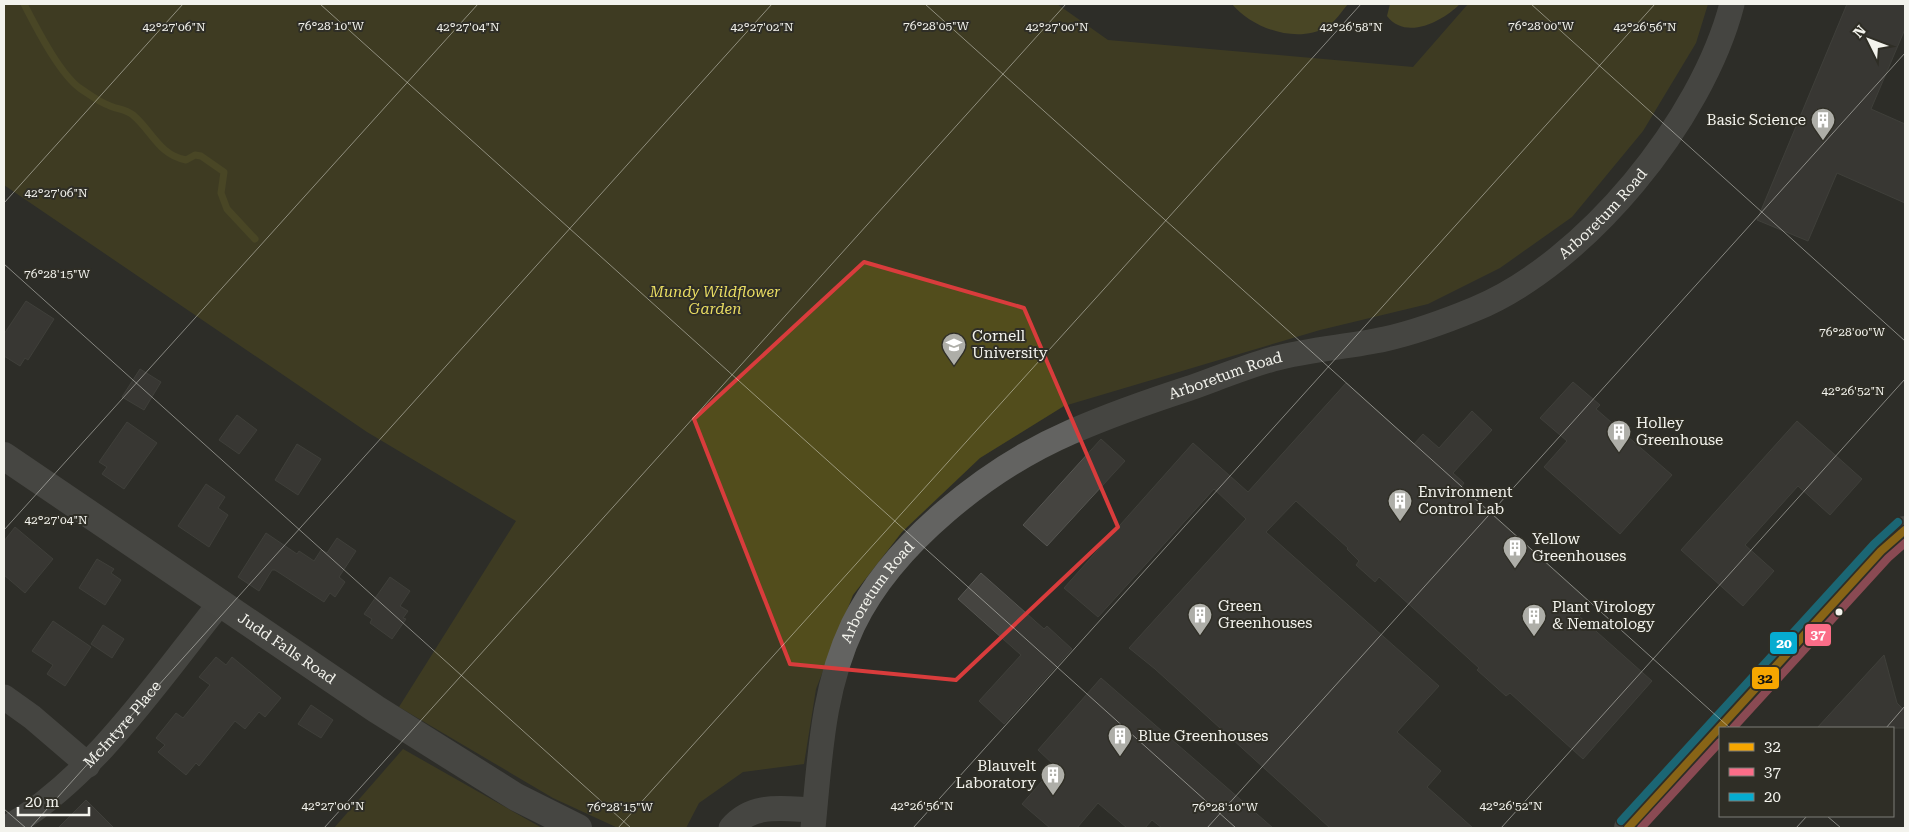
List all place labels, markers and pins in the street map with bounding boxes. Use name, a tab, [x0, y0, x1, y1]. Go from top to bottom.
building icon: Basic Science	[1810, 107, 1836, 141]
place label: Basic Science	[1707, 111, 1806, 129]
place label: Cornell University	[972, 327, 1048, 362]
school or university icon: Cornell University	[941, 332, 967, 366]
place label: Holley Greenhouse	[1636, 414, 1723, 449]
building icon: Holley Greenhouse	[1606, 419, 1632, 453]
place label: Environment Control Lab	[1418, 483, 1513, 518]
building icon: Environment Control Lab	[1387, 488, 1413, 522]
place label: Yellow Greenhouses	[1532, 530, 1626, 565]
building icon: Yellow Greenhouses	[1502, 535, 1528, 569]
place label: Green Greenhouses	[1218, 597, 1312, 632]
place label: Plant Virology & Nematology	[1552, 598, 1655, 633]
building icon: Green Greenhouses	[1187, 602, 1213, 636]
building icon: Plant Virology & Nematology	[1521, 603, 1547, 637]
unlabelled marker	[1834, 607, 1844, 617]
building icon: Blue Greenhouses	[1107, 723, 1133, 757]
place label: Blue Greenhouses	[1138, 727, 1269, 745]
place label: Blauvelt Laboratory	[956, 757, 1036, 792]
building icon: Blauvelt Laboratory	[1040, 762, 1066, 796]

